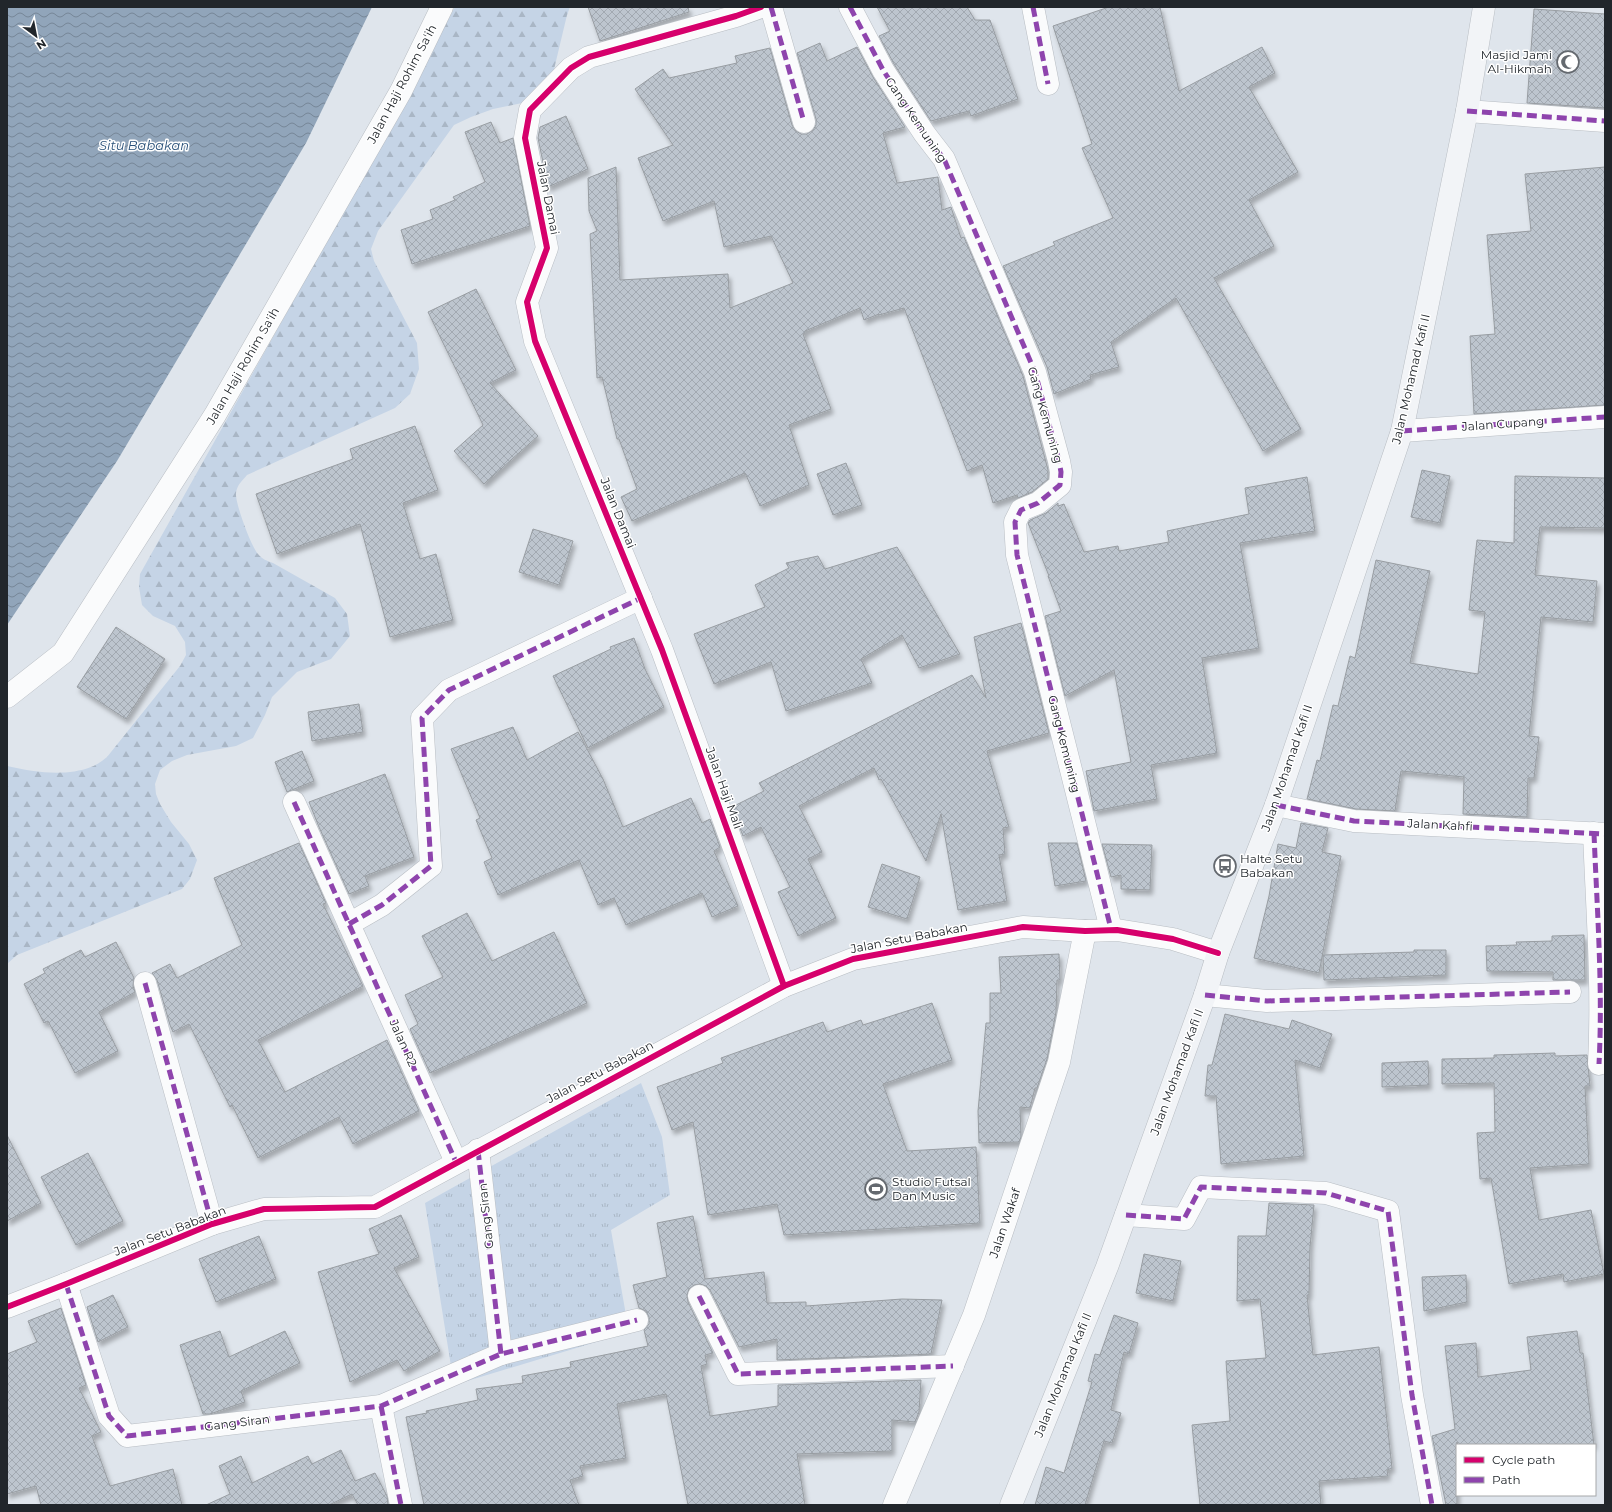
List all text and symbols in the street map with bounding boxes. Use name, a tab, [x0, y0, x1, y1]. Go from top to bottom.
north arrow	[16, 16, 56, 56]
street label: Jalan Haji Rohim Sa'ih	[363, 22, 439, 147]
text: N	[34, 36, 49, 53]
place label: Masjid Jami Al-Hikmah	[1481, 47, 1552, 76]
mosque icon: Masjid Jami Al-Hikmah	[1555, 49, 1581, 75]
street label: Gang Kemuning	[882, 74, 951, 165]
water label: Situ Babakan	[99, 137, 189, 153]
street label: Jalan Damai	[534, 159, 563, 236]
street label: Jalan Haji Rohim Sa'ih	[202, 304, 282, 428]
street label: Jalan Mohamad Kafi II	[1388, 312, 1433, 446]
street label: Gang Kemuning	[1025, 365, 1066, 465]
street label: Jalan Cupang	[1460, 413, 1545, 434]
street label: Jalan Damai	[597, 474, 639, 550]
street label: Gang Kemuning	[1045, 694, 1084, 794]
street label: Jalan Mohamad Kafi II	[1257, 702, 1315, 834]
street label: Jalan Haji Mali	[702, 744, 746, 831]
street label: Jalan Kahfi	[1406, 815, 1473, 834]
place label: Halte Setu Babakan	[1240, 851, 1303, 880]
bus stop icon: Halte Setu Babakan	[1212, 853, 1238, 879]
street label: Jalan Setu Babakan	[848, 919, 969, 956]
street label: Jalan Mohamad Kafi II	[1146, 1007, 1206, 1138]
street label: Jalan R2	[386, 1016, 421, 1069]
street label: Jalan Setu Babakan	[543, 1037, 656, 1107]
place label: Studio Futsal Dan Music	[892, 1174, 971, 1203]
sports icon: Studio Futsal Dan Music	[863, 1176, 889, 1202]
street label: Gang Siran	[475, 1182, 496, 1250]
street label: Jalan Wakaf	[985, 1185, 1024, 1261]
street label: Jalan Setu Babakan	[111, 1202, 228, 1259]
street label: Jalan Mohamad Kafi II	[1030, 1310, 1094, 1440]
street label: Gang Siran	[203, 1411, 271, 1434]
legend	[1456, 1444, 1596, 1496]
text: Cycle path	[1492, 1452, 1555, 1467]
text: Path	[1492, 1472, 1521, 1487]

